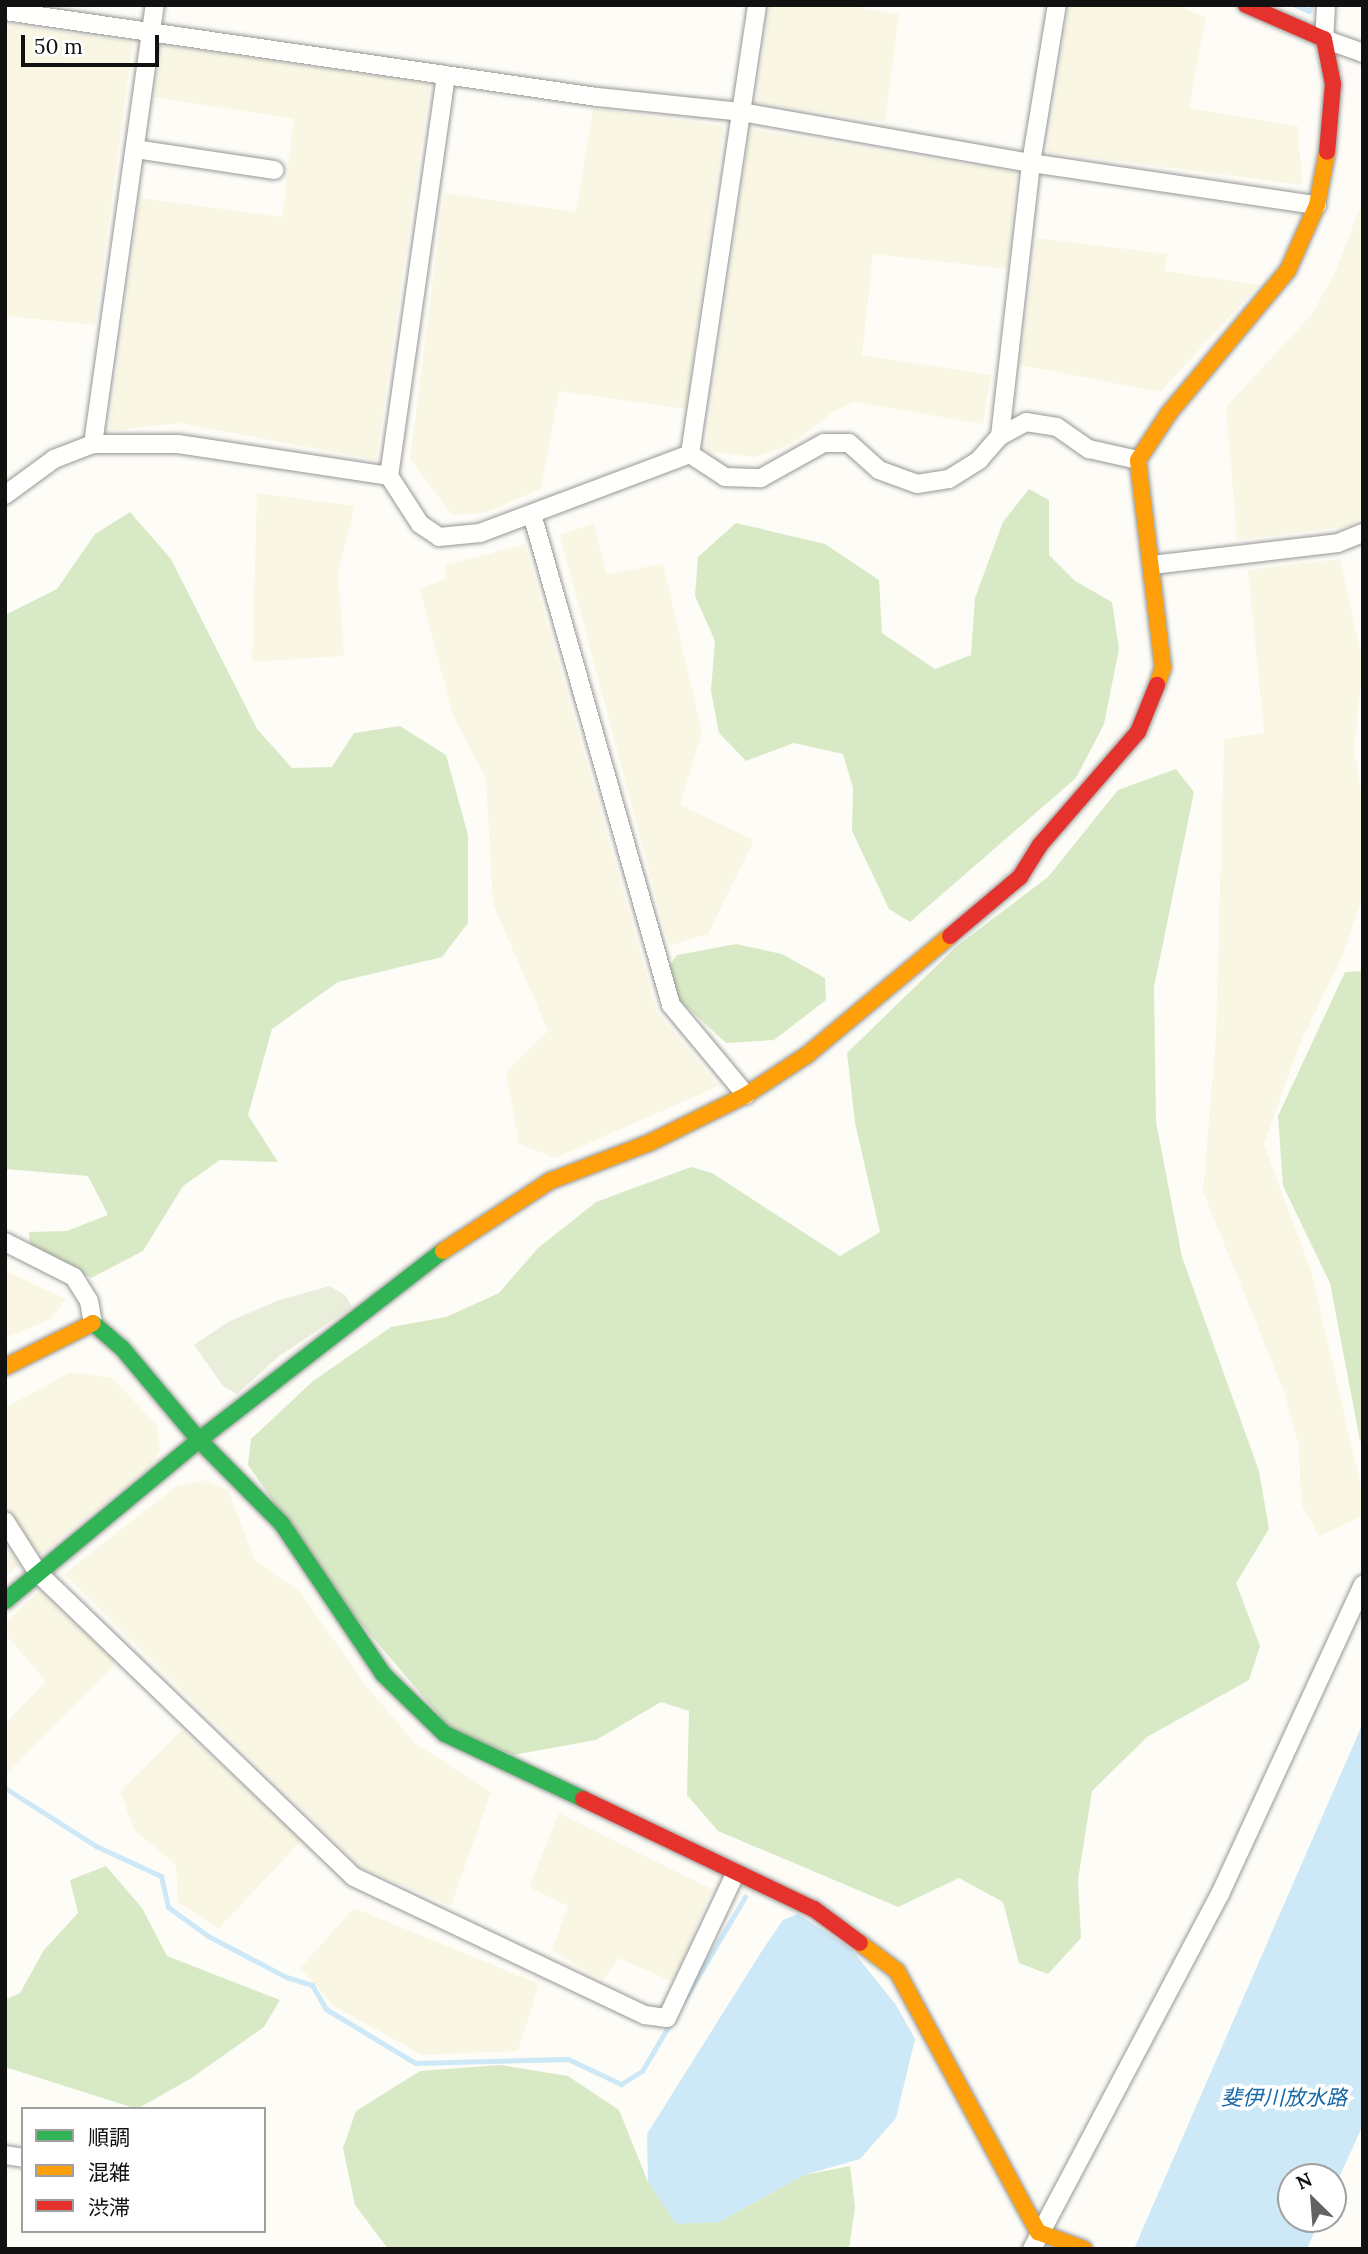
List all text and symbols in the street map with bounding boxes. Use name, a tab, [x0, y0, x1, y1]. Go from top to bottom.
scale bar	[24, 21, 163, 65]
text: 50 m	[34, 33, 83, 60]
water label: 斐伊川放水路	[1221, 2085, 1347, 2111]
legend	[21, 2107, 266, 2233]
text: 順調	[88, 2124, 130, 2151]
text: 混雑	[88, 2159, 130, 2186]
north arrow	[1277, 2163, 1347, 2233]
text: N	[1292, 2167, 1316, 2195]
text: 渋滞	[88, 2194, 130, 2221]

